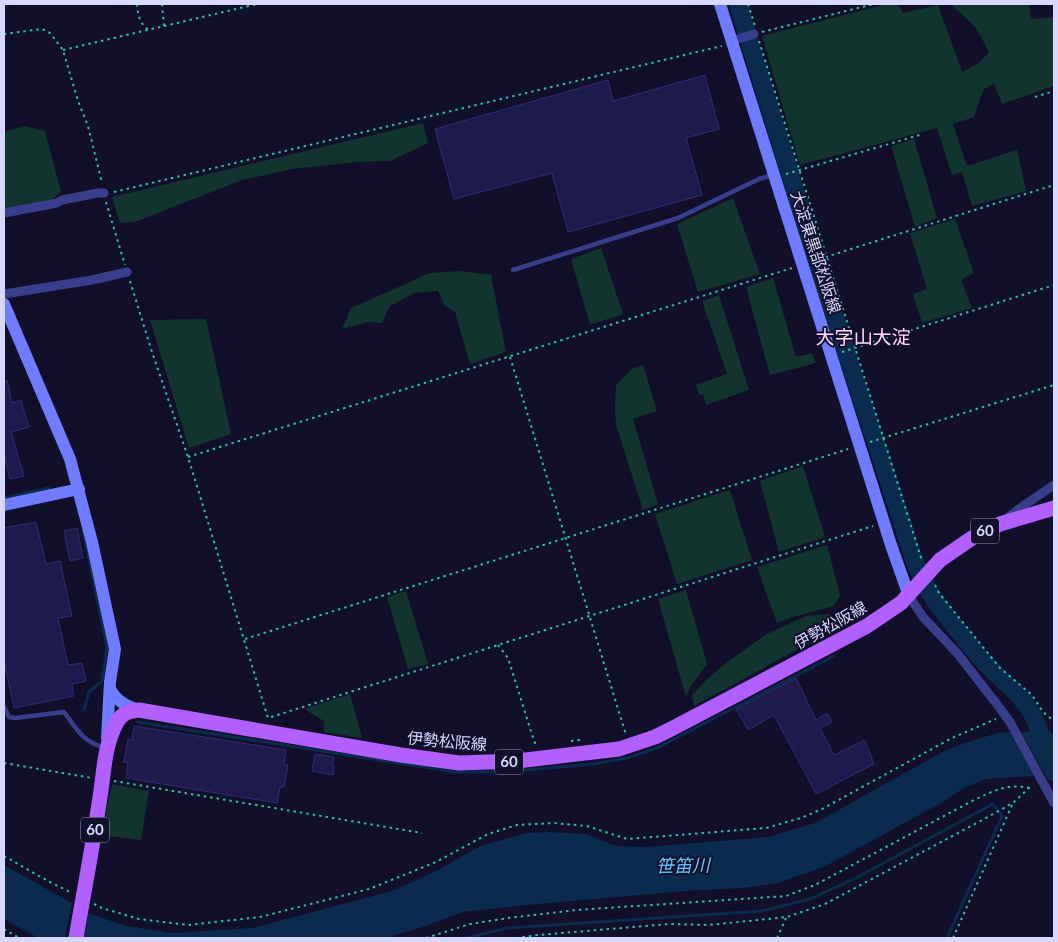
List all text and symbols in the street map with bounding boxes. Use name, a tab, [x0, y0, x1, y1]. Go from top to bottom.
street label: 大淀東黒部松阪線	[788, 188, 845, 316]
district label: 大字山大淀	[815, 325, 911, 348]
road number: 60	[971, 518, 999, 544]
street label: 伊勢松阪線	[790, 597, 869, 652]
street label: 伊勢松阪線	[406, 728, 488, 753]
road number: 60	[495, 750, 523, 774]
road number: 60	[81, 818, 109, 842]
water label: 笹笛川	[656, 853, 712, 876]

